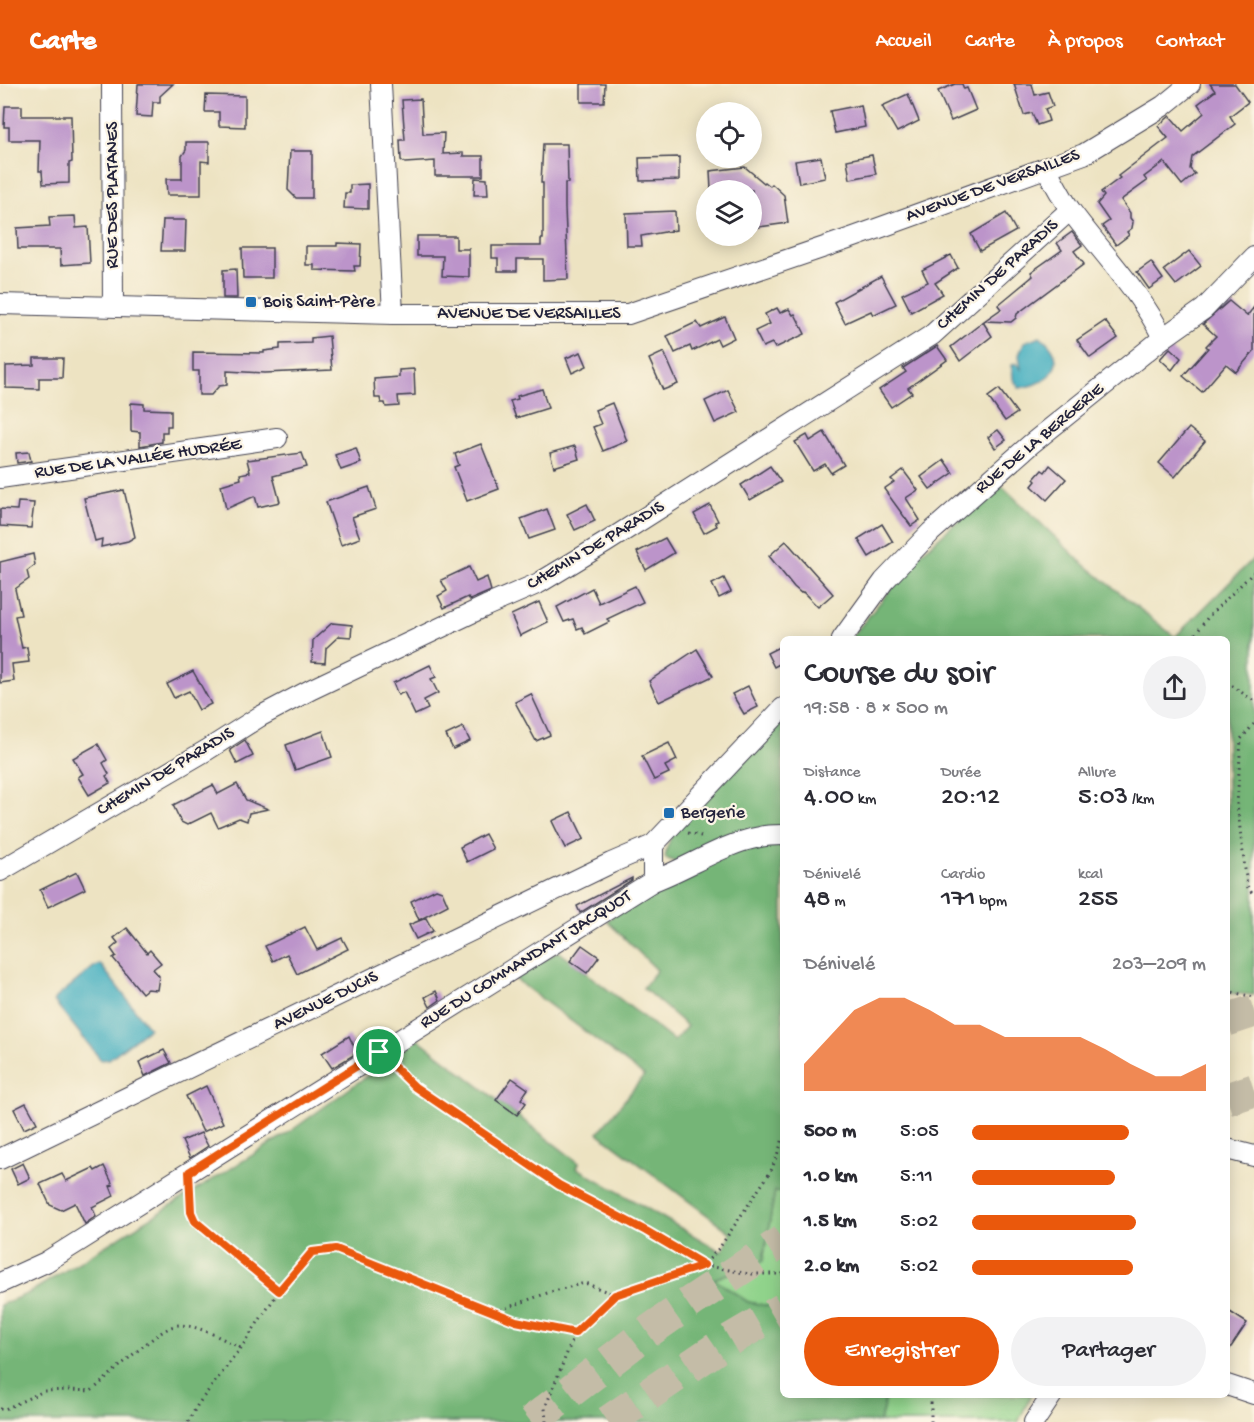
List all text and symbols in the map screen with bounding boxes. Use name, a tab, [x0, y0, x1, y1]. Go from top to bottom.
text: Carte	[30, 26, 97, 59]
text: Accueil	[875, 30, 932, 55]
text: Carte	[965, 30, 1015, 55]
text: À propos	[1048, 30, 1123, 55]
text: Contact	[1156, 30, 1224, 55]
map controls	[696, 102, 762, 246]
button: locate	[696, 102, 762, 168]
street label: RUE DES PLATANES	[103, 121, 124, 268]
street label: AVENUE DE VERSAILLES	[903, 145, 1083, 227]
button: layers	[696, 180, 762, 246]
street label: CHEMIN DE PARADIS	[933, 214, 1064, 335]
place label: Bois Saint-Père	[262, 292, 376, 313]
marker: Bois Saint-Père	[244, 295, 258, 309]
street label: AVENUE DE VERSAILLES	[437, 304, 621, 325]
street label: RUE DE LA BERGERIE	[971, 379, 1109, 499]
street label: RUE DE LA VALLÉE HUDRÉE	[33, 434, 244, 484]
street label: CHEMIN DE PARADIS	[524, 496, 669, 595]
text: Course du soir	[804, 656, 994, 694]
button: share	[1143, 656, 1206, 719]
text: 19:58 · 8 × 500 m	[804, 698, 948, 721]
street label: CHEMIN DE PARADIS	[94, 722, 239, 821]
text: Distance	[804, 764, 861, 783]
text: Durée	[941, 764, 981, 783]
text: Allure	[1078, 764, 1116, 783]
text: 4.00	[804, 783, 854, 814]
text: 20:12	[941, 783, 1000, 814]
text: 5:03	[1078, 783, 1128, 814]
text: km	[854, 791, 876, 810]
text: /km	[1128, 791, 1154, 810]
place label: Bergerie	[680, 803, 746, 824]
marker: Bergerie	[662, 806, 676, 820]
text: Dénivelé	[804, 866, 861, 885]
text: Cardio	[941, 866, 985, 885]
text: kcal	[1078, 866, 1103, 885]
text: 48	[804, 885, 831, 916]
text: 171	[941, 885, 976, 916]
text: 255	[1078, 885, 1118, 916]
street label: RUE DU COMMANDANT JACQUOT	[417, 886, 636, 1034]
text: m	[831, 893, 846, 912]
text: bpm	[976, 893, 1007, 912]
text: Dénivelé	[804, 954, 875, 977]
text: 203–209 m	[1112, 954, 1206, 977]
street label: AVENUE DUCIS	[270, 966, 382, 1035]
pin	[353, 1026, 404, 1077]
icon: arrive	[362, 1035, 395, 1068]
text: 500 m	[804, 1121, 856, 1144]
text: 5:05	[900, 1121, 939, 1144]
text: 1.0 km	[804, 1166, 858, 1189]
text: 5:11	[900, 1166, 933, 1189]
text: 1.5 km	[804, 1211, 857, 1234]
text: 5:02	[900, 1211, 938, 1234]
text: 2.0 km	[804, 1256, 859, 1279]
text: 5:02	[900, 1256, 938, 1279]
button: Enregistrer	[804, 1317, 999, 1386]
button: Partager	[1011, 1317, 1206, 1386]

